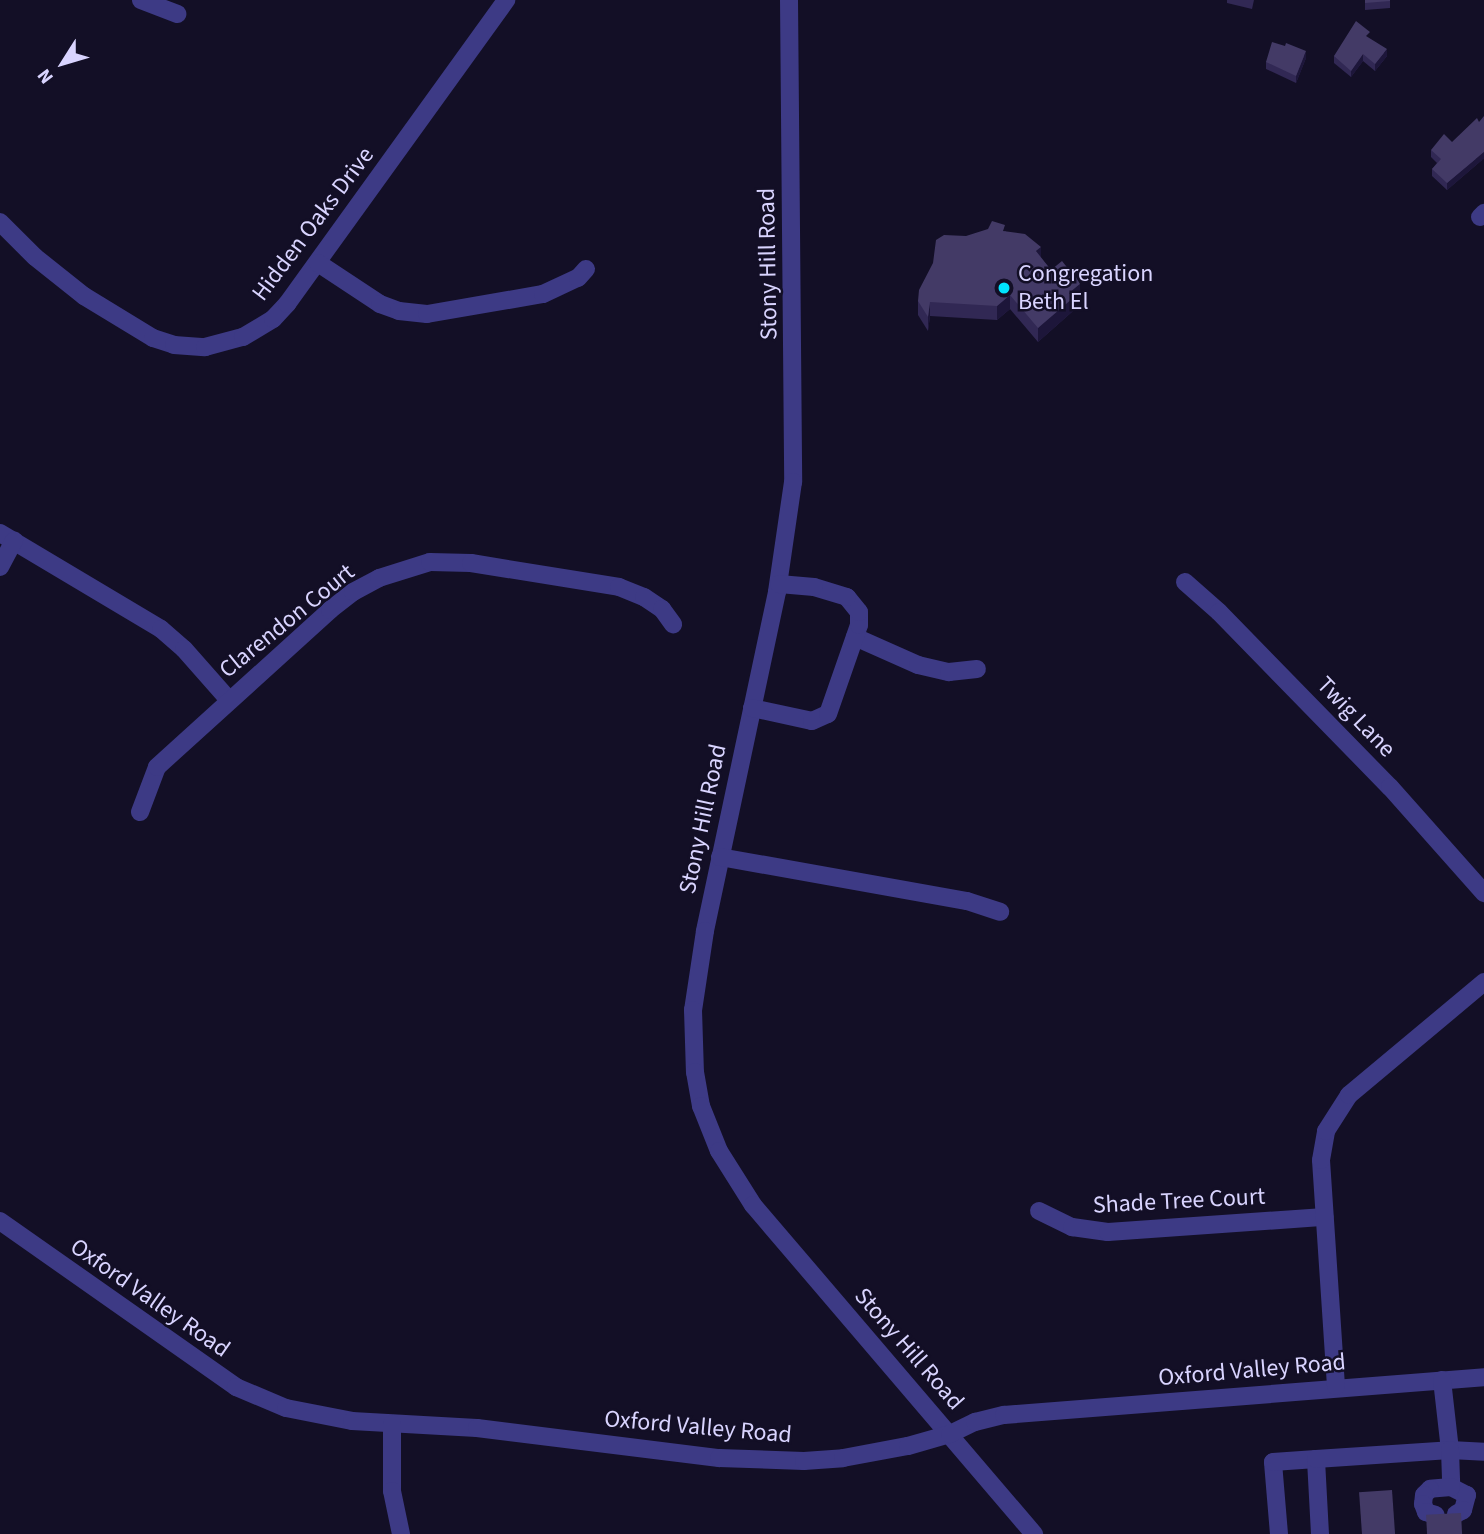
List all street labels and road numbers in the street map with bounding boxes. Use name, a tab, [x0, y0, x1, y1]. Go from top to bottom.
street label: Hidden Oaks Drive	[246, 142, 380, 306]
street label: Stony Hill Road	[752, 188, 784, 340]
street label: Clarendon Court	[214, 558, 360, 684]
street label: Twig Lane	[1311, 671, 1401, 763]
street label: Stony Hill Road	[673, 742, 733, 896]
street label: Shade Tree Court	[1092, 1182, 1266, 1220]
street label: Oxford Valley Road	[65, 1232, 235, 1364]
street label: Stony Hill Road	[848, 1282, 970, 1416]
street label: Oxford Valley Road	[1157, 1347, 1347, 1393]
street label: Oxford Valley Road	[603, 1404, 793, 1450]

